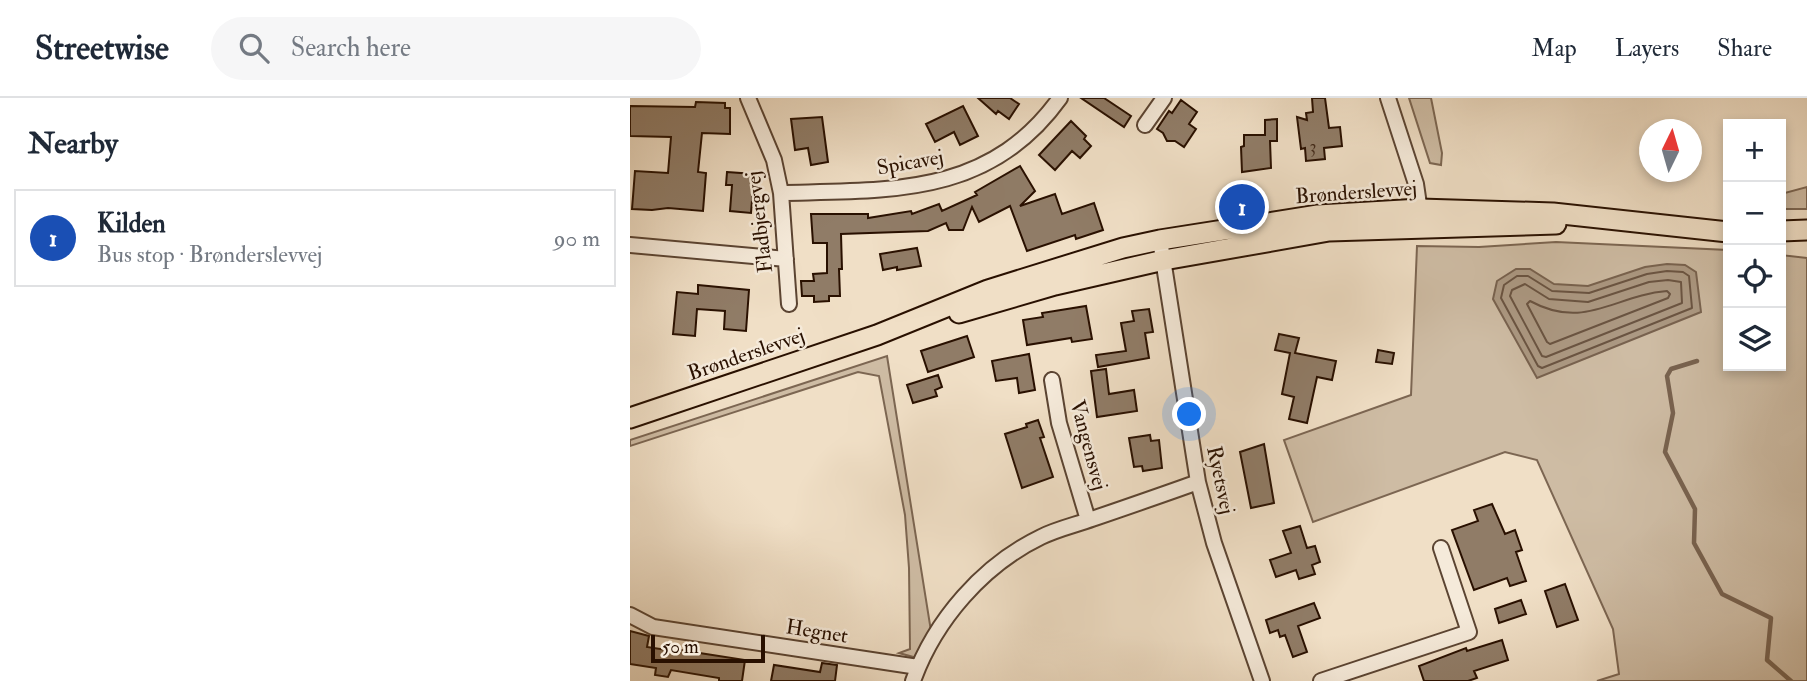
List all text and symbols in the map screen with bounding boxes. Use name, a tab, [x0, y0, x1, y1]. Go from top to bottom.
search box	[211, 17, 701, 80]
text: Streetwise	[35, 28, 169, 69]
icon: search	[235, 29, 273, 67]
text: Search here	[291, 32, 411, 64]
text: Map	[1532, 33, 1577, 64]
text: Layers	[1615, 33, 1679, 64]
text: Share	[1717, 33, 1772, 64]
north arrow	[1639, 119, 1702, 182]
map controls	[1723, 119, 1786, 371]
button: +	[1723, 119, 1786, 182]
text: Nearby	[28, 125, 118, 162]
house number: 3	[1310, 135, 1316, 158]
street label: Spicavej	[875, 143, 945, 182]
street label: Fladbjergvej	[740, 169, 779, 274]
street label: Brønderslevvej	[1294, 175, 1418, 210]
pin: 1	[1219, 181, 1265, 233]
button: −	[1723, 182, 1786, 245]
text: Kilden	[97, 208, 166, 240]
text: 1	[49, 224, 57, 253]
text: 90 m	[554, 224, 600, 253]
text: Bus stop · Brønderslevvej	[97, 240, 322, 269]
button: locate	[1723, 245, 1786, 308]
button: layers	[1723, 308, 1786, 371]
street label: Brønderslevvej	[684, 322, 808, 387]
street label: Vangensvej	[1064, 397, 1113, 493]
your location	[1172, 397, 1206, 431]
street label: Ryetsvej	[1200, 444, 1241, 517]
street label: Hegnet	[784, 613, 850, 650]
scale bar	[651, 632, 765, 664]
text: 50 m	[662, 635, 699, 659]

